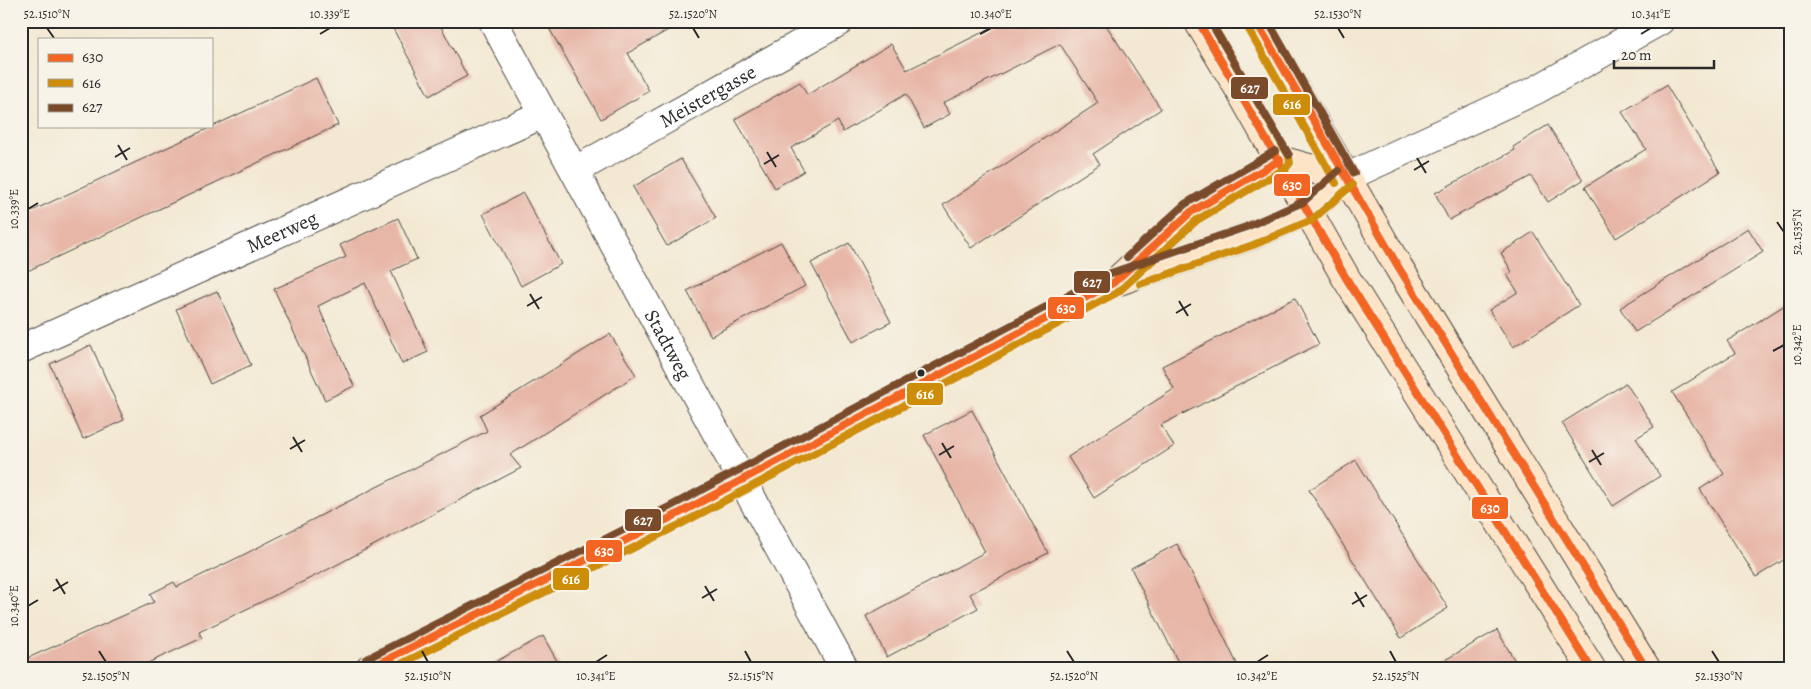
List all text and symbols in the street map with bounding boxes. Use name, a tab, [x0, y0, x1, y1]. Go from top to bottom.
text: 52.1510°N	[24, 6, 71, 22]
text: 10.339°E	[310, 6, 350, 22]
text: 52.1520°N	[669, 6, 717, 22]
text: 10.340°E	[970, 6, 1012, 22]
text: 52.1530°N	[1314, 6, 1362, 22]
text: 10.341°E	[1631, 6, 1671, 22]
legend	[38, 38, 212, 128]
scale bar	[1614, 38, 1714, 70]
text: 20 m	[1621, 45, 1652, 65]
text: 630	[82, 47, 103, 67]
street label: Meistergasse	[655, 58, 761, 134]
text: 616	[82, 73, 101, 93]
line badge: 627	[1230, 76, 1269, 100]
text: 627	[1240, 79, 1260, 98]
line badge: 616	[1272, 93, 1311, 116]
text: 616	[1283, 95, 1302, 114]
text: 627	[82, 97, 103, 117]
line badge: 630	[1273, 173, 1311, 197]
text: 630	[1282, 176, 1302, 195]
text: 10.339°E	[6, 189, 22, 229]
street label: Meerweg	[242, 204, 322, 260]
text: 52.1535°N	[1789, 209, 1805, 255]
line badge: 627	[1073, 270, 1111, 294]
text: 627	[1082, 273, 1102, 292]
line badge: 630	[1047, 296, 1085, 320]
text: 630	[1056, 299, 1076, 318]
street label: Stadtweg	[638, 305, 698, 385]
text: 10.342°E	[1789, 324, 1805, 366]
unlabelled marker	[916, 368, 926, 378]
line badge: 616	[906, 382, 944, 406]
text: 616	[916, 385, 935, 404]
line badge: 630	[1471, 496, 1509, 520]
text: 630	[1480, 499, 1500, 518]
line badge: 627	[624, 508, 662, 532]
text: 627	[633, 511, 653, 530]
line badge: 630	[585, 539, 623, 563]
text: 630	[594, 542, 614, 561]
line badge: 616	[552, 567, 590, 591]
text: 616	[562, 570, 581, 589]
text: 10.340°E	[6, 585, 22, 627]
text: 52.1505°N	[82, 668, 130, 684]
text: 52.1510°N	[405, 668, 452, 684]
text: 10.341°E	[576, 668, 616, 684]
text: 52.1515°N	[728, 668, 774, 684]
text: 52.1520°N	[1050, 668, 1098, 684]
text: 10.342°E	[1236, 668, 1278, 684]
text: 52.1525°N	[1373, 668, 1420, 684]
text: 52.1530°N	[1695, 668, 1743, 684]

